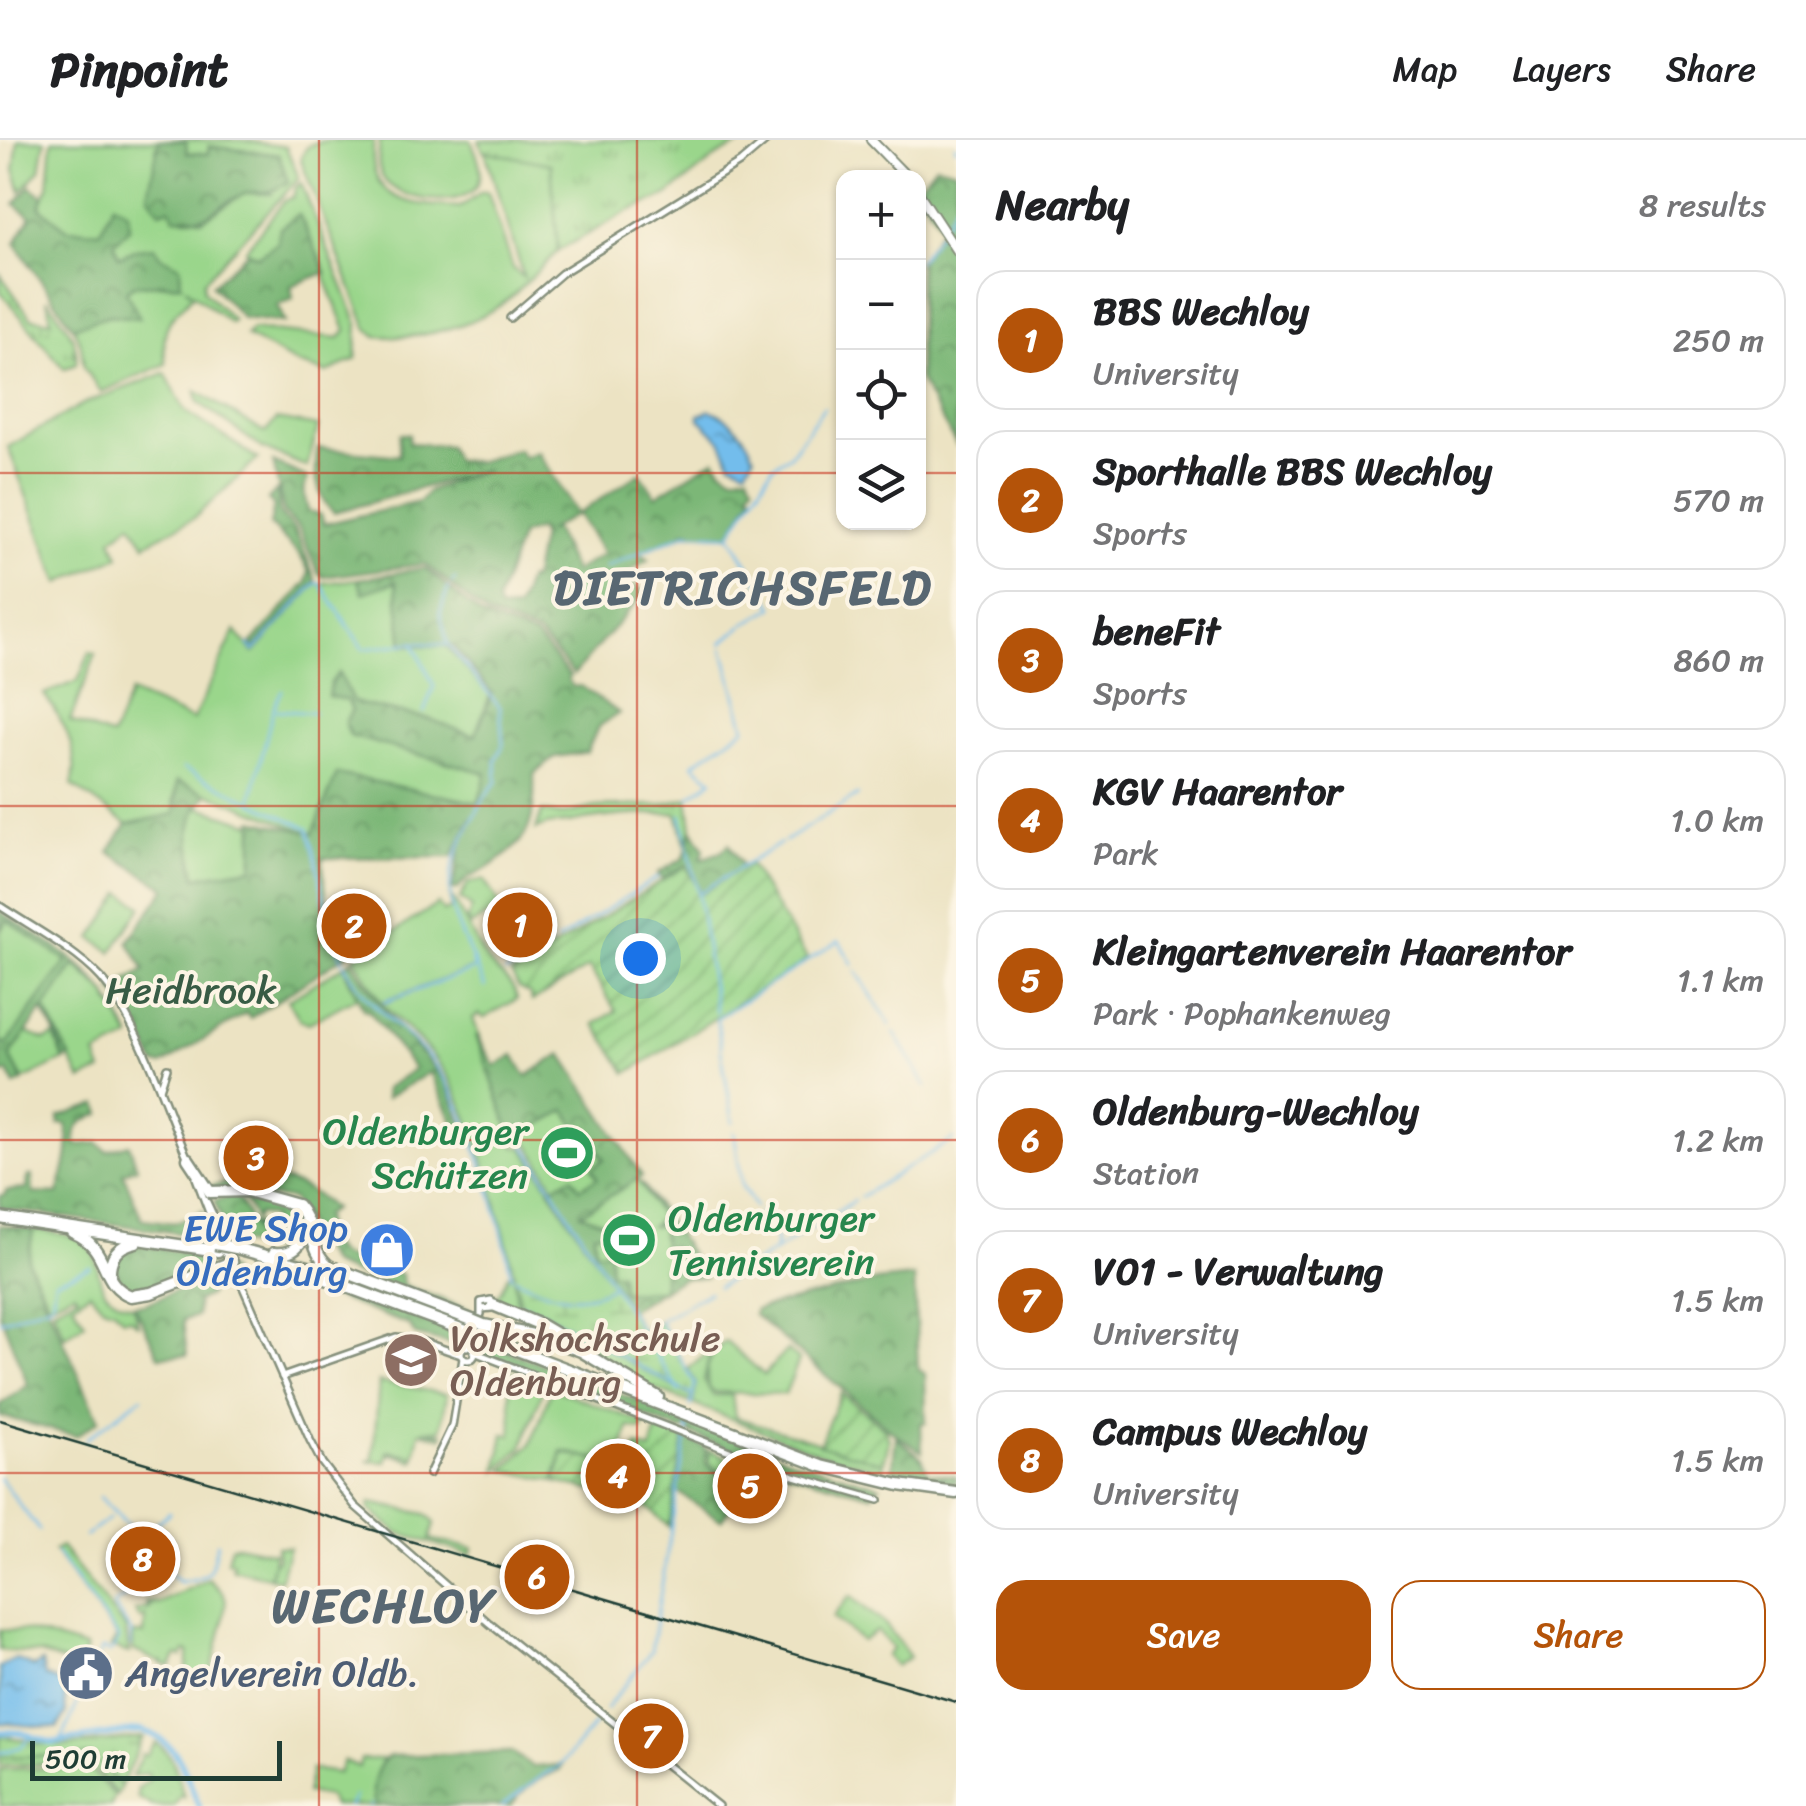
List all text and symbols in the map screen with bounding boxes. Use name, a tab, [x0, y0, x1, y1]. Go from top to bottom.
text: Pinpoint	[50, 27, 228, 112]
text: Map	[1393, 38, 1457, 100]
text: Layers	[1512, 38, 1611, 100]
text: Share	[1666, 38, 1756, 100]
text: Nearby	[996, 168, 1129, 242]
map controls	[836, 170, 926, 530]
button: +	[836, 170, 926, 260]
text: 8 results	[1639, 177, 1766, 234]
button: −	[836, 260, 926, 350]
text: BBS Wechloy	[1093, 278, 1309, 345]
text: 1	[1024, 312, 1037, 369]
text: 250 m	[1673, 312, 1764, 369]
text: University	[1093, 345, 1239, 402]
button: locate	[836, 350, 926, 440]
text: Sporthalle BBS Wechloy	[1093, 438, 1492, 505]
button: layers	[836, 440, 926, 530]
text: 2	[1021, 472, 1040, 529]
text: 570 m	[1673, 472, 1764, 529]
text: Sports	[1093, 505, 1187, 562]
district label: DIETRICHSFELD	[553, 545, 933, 630]
text: beneFit	[1093, 598, 1220, 665]
text: 3	[1022, 632, 1039, 689]
text: 860 m	[1673, 632, 1764, 689]
text: Sports	[1093, 665, 1187, 722]
text: KGV Haarentor	[1093, 758, 1342, 825]
text: 4	[1020, 792, 1041, 849]
text: 1.0 km	[1670, 792, 1764, 849]
text: Park	[1093, 825, 1159, 882]
pin: 2	[322, 888, 386, 964]
pin: 1	[488, 888, 552, 962]
text: Kleingartenverein Haarentor	[1093, 918, 1571, 985]
your location	[615, 933, 666, 984]
text: 5	[1021, 952, 1040, 1009]
text: 1.1 km	[1677, 952, 1764, 1009]
park label: Heidbrook	[105, 957, 277, 1024]
text: Park · Pophankenweg	[1093, 985, 1391, 1042]
text: Oldenburg-Wechloy	[1093, 1078, 1419, 1145]
place label: Oldenburger Schützen	[322, 1098, 530, 1209]
text: 6	[1021, 1112, 1040, 1169]
text: 1.2 km	[1672, 1112, 1764, 1169]
pin: 3	[224, 1120, 288, 1196]
sports icon: Oldenburger Schützen	[537, 1123, 597, 1183]
text: Station	[1093, 1145, 1199, 1202]
place label: Oldenburger Tennisverein	[668, 1185, 876, 1296]
place label: EWE Shop Oldenburg	[176, 1195, 348, 1306]
sports icon: Oldenburger Tennisverein	[599, 1210, 659, 1270]
shop icon: EWE Shop Oldenburg	[357, 1220, 417, 1280]
text: V01 - Verwaltung	[1093, 1238, 1384, 1305]
text: 7	[1021, 1272, 1040, 1329]
text: 1.5 km	[1671, 1272, 1764, 1329]
place label: Volkshochschule Oldenburg	[450, 1305, 720, 1416]
text: University	[1093, 1305, 1239, 1362]
school or university icon: Volkshochschule Oldenburg	[381, 1330, 441, 1390]
text: Campus Wechloy	[1093, 1398, 1367, 1465]
text: 8	[1021, 1432, 1040, 1489]
text: 1.5 km	[1671, 1432, 1764, 1489]
pin: 4	[586, 1438, 650, 1514]
pin: 5	[718, 1448, 782, 1524]
text: University	[1093, 1465, 1239, 1522]
pin: 8	[110, 1522, 176, 1596]
pin: 6	[504, 1540, 570, 1614]
district label: WECHLOY	[271, 1563, 497, 1648]
button: Save	[996, 1580, 1371, 1690]
button: Share	[1391, 1580, 1766, 1690]
place label: Angelverein Oldb.	[124, 1640, 419, 1707]
public building icon: Angelverein Oldb.	[56, 1643, 116, 1703]
pin: 7	[618, 1698, 684, 1774]
text: 500 m	[45, 1734, 126, 1783]
scale bar	[30, 1736, 282, 1780]

